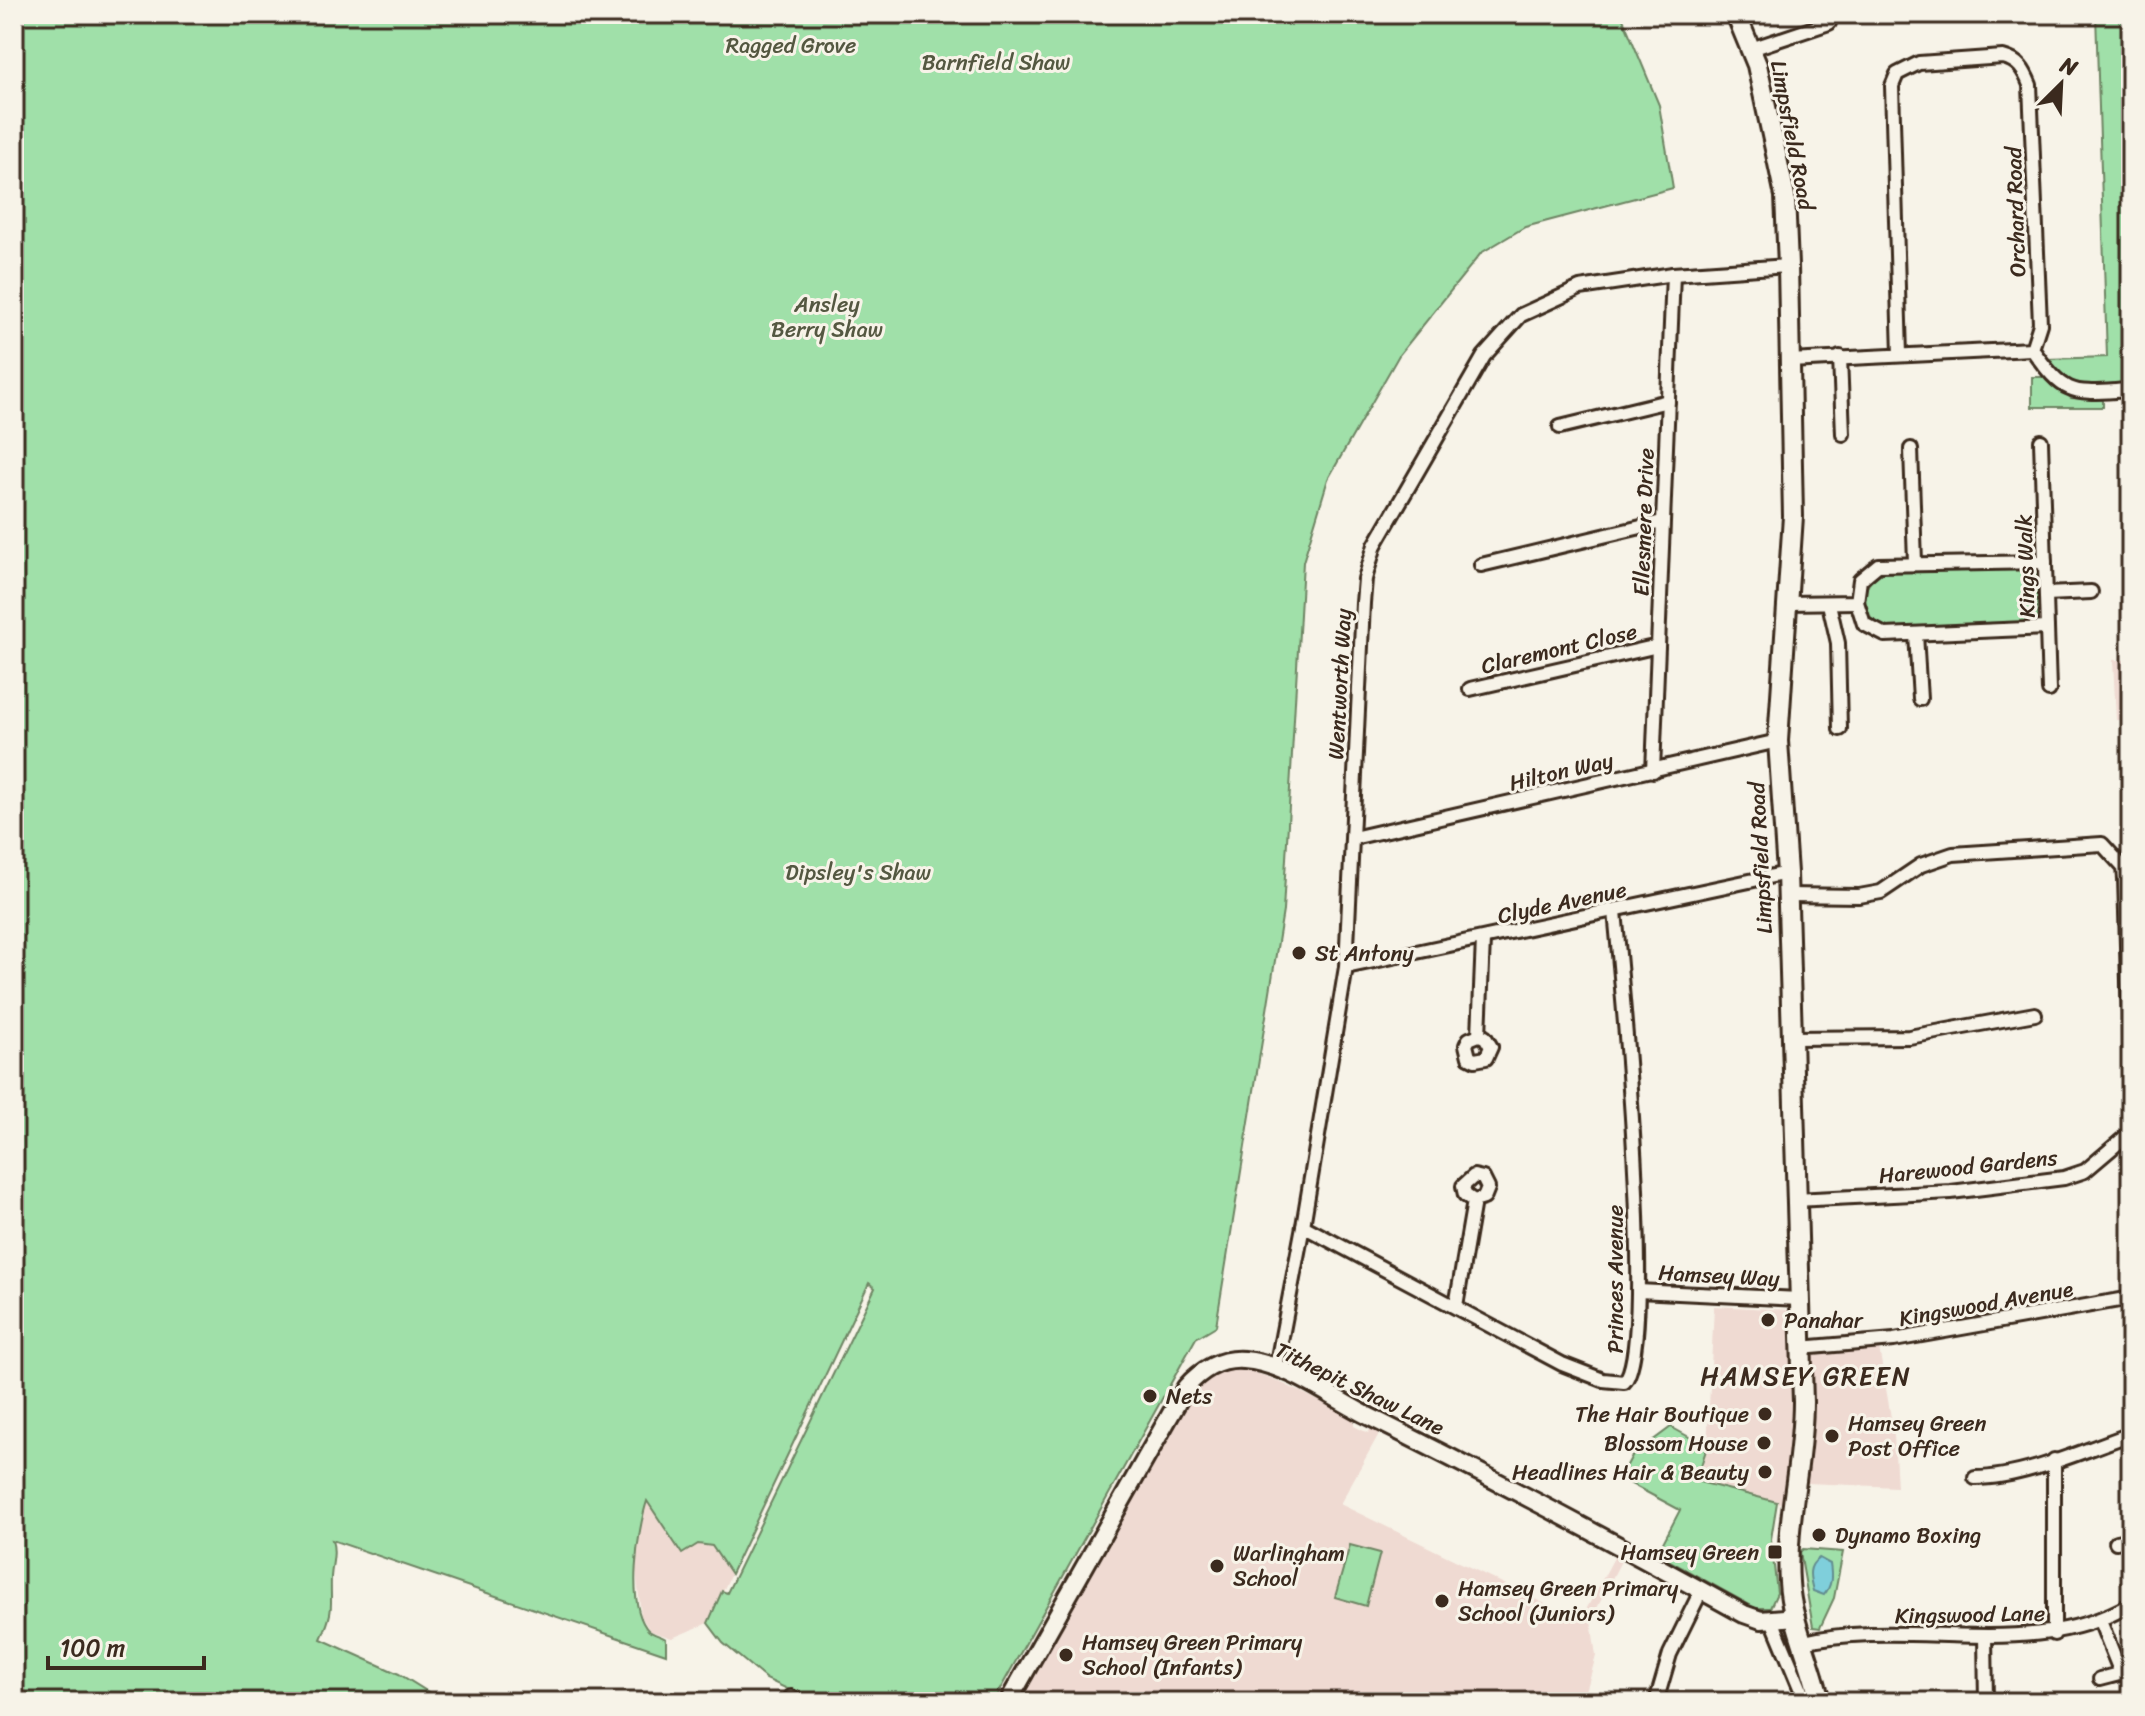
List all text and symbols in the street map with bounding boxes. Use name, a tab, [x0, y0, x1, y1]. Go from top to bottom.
park label: Ragged Grove	[726, 26, 856, 65]
park label: Barnfield Shaw	[922, 43, 1070, 82]
north arrow	[2021, 44, 2101, 124]
text: N	[2053, 45, 2085, 87]
street label: Limpsfield Road	[1759, 57, 1826, 215]
street label: Orchard Road	[1994, 145, 2037, 278]
park label: Ansley Berry Shaw	[771, 285, 883, 349]
street label: Ellesmere Drive	[1621, 447, 1666, 597]
street label: Kings Walk	[2004, 513, 2047, 618]
street label: Wentworth Way	[1316, 607, 1363, 761]
street label: Claremont Close	[1477, 612, 1641, 685]
street label: Hilton Way	[1505, 740, 1618, 802]
street label: Limpsfield Road	[1737, 780, 1784, 935]
park label: Dipsley's Shaw	[785, 853, 932, 892]
street label: Clyde Avenue	[1494, 870, 1630, 935]
place label: St Antony	[1315, 934, 1414, 973]
marker: St Antony	[1290, 944, 1308, 962]
street label: Harewood Gardens	[1877, 1138, 2060, 1195]
street label: Princes Avenue	[1596, 1205, 1635, 1353]
street label: Hamsey Way	[1657, 1253, 1781, 1298]
street label: Kingswood Avenue	[1896, 1269, 2077, 1338]
place label: Panahar	[1784, 1301, 1864, 1340]
marker: Panahar	[1759, 1311, 1777, 1329]
street label: Tithepit Shaw Lane	[1268, 1330, 1452, 1447]
district label: HAMSEY GREEN	[1700, 1353, 1912, 1399]
place label: Nets	[1166, 1377, 1213, 1416]
marker: Nets	[1141, 1387, 1159, 1405]
place label: The Hair Boutique	[1575, 1395, 1749, 1434]
place label: Hamsey Green Post Office	[1848, 1404, 1987, 1468]
marker: The Hair Boutique	[1756, 1405, 1774, 1423]
place label: Blossom House	[1604, 1424, 1748, 1463]
marker: Hamsey Green Post Office	[1823, 1427, 1841, 1445]
marker: Blossom House	[1755, 1434, 1773, 1452]
place label: Headlines Hair & Beauty	[1512, 1453, 1750, 1492]
marker: Headlines Hair & Beauty	[1756, 1463, 1774, 1481]
place label: Dynamo Boxing	[1835, 1516, 1981, 1555]
marker: Dynamo Boxing	[1810, 1526, 1828, 1544]
place label: Hamsey Green	[1621, 1533, 1759, 1572]
place label: Warlingham School	[1233, 1534, 1345, 1598]
marker: Hamsey Green	[1766, 1543, 1784, 1561]
marker: Warlingham School	[1208, 1557, 1226, 1575]
place label: Hamsey Green Primary School (Juniors)	[1458, 1569, 1679, 1633]
marker: Hamsey Green Primary School (Juniors)	[1433, 1592, 1451, 1610]
street label: Kingswood Lane	[1894, 1594, 2046, 1635]
scale bar	[48, 1620, 204, 1670]
place label: Hamsey Green Primary School (Infants)	[1082, 1623, 1303, 1687]
text: 100 m	[60, 1627, 125, 1669]
marker: Hamsey Green Primary School (Infants)	[1057, 1646, 1075, 1664]

